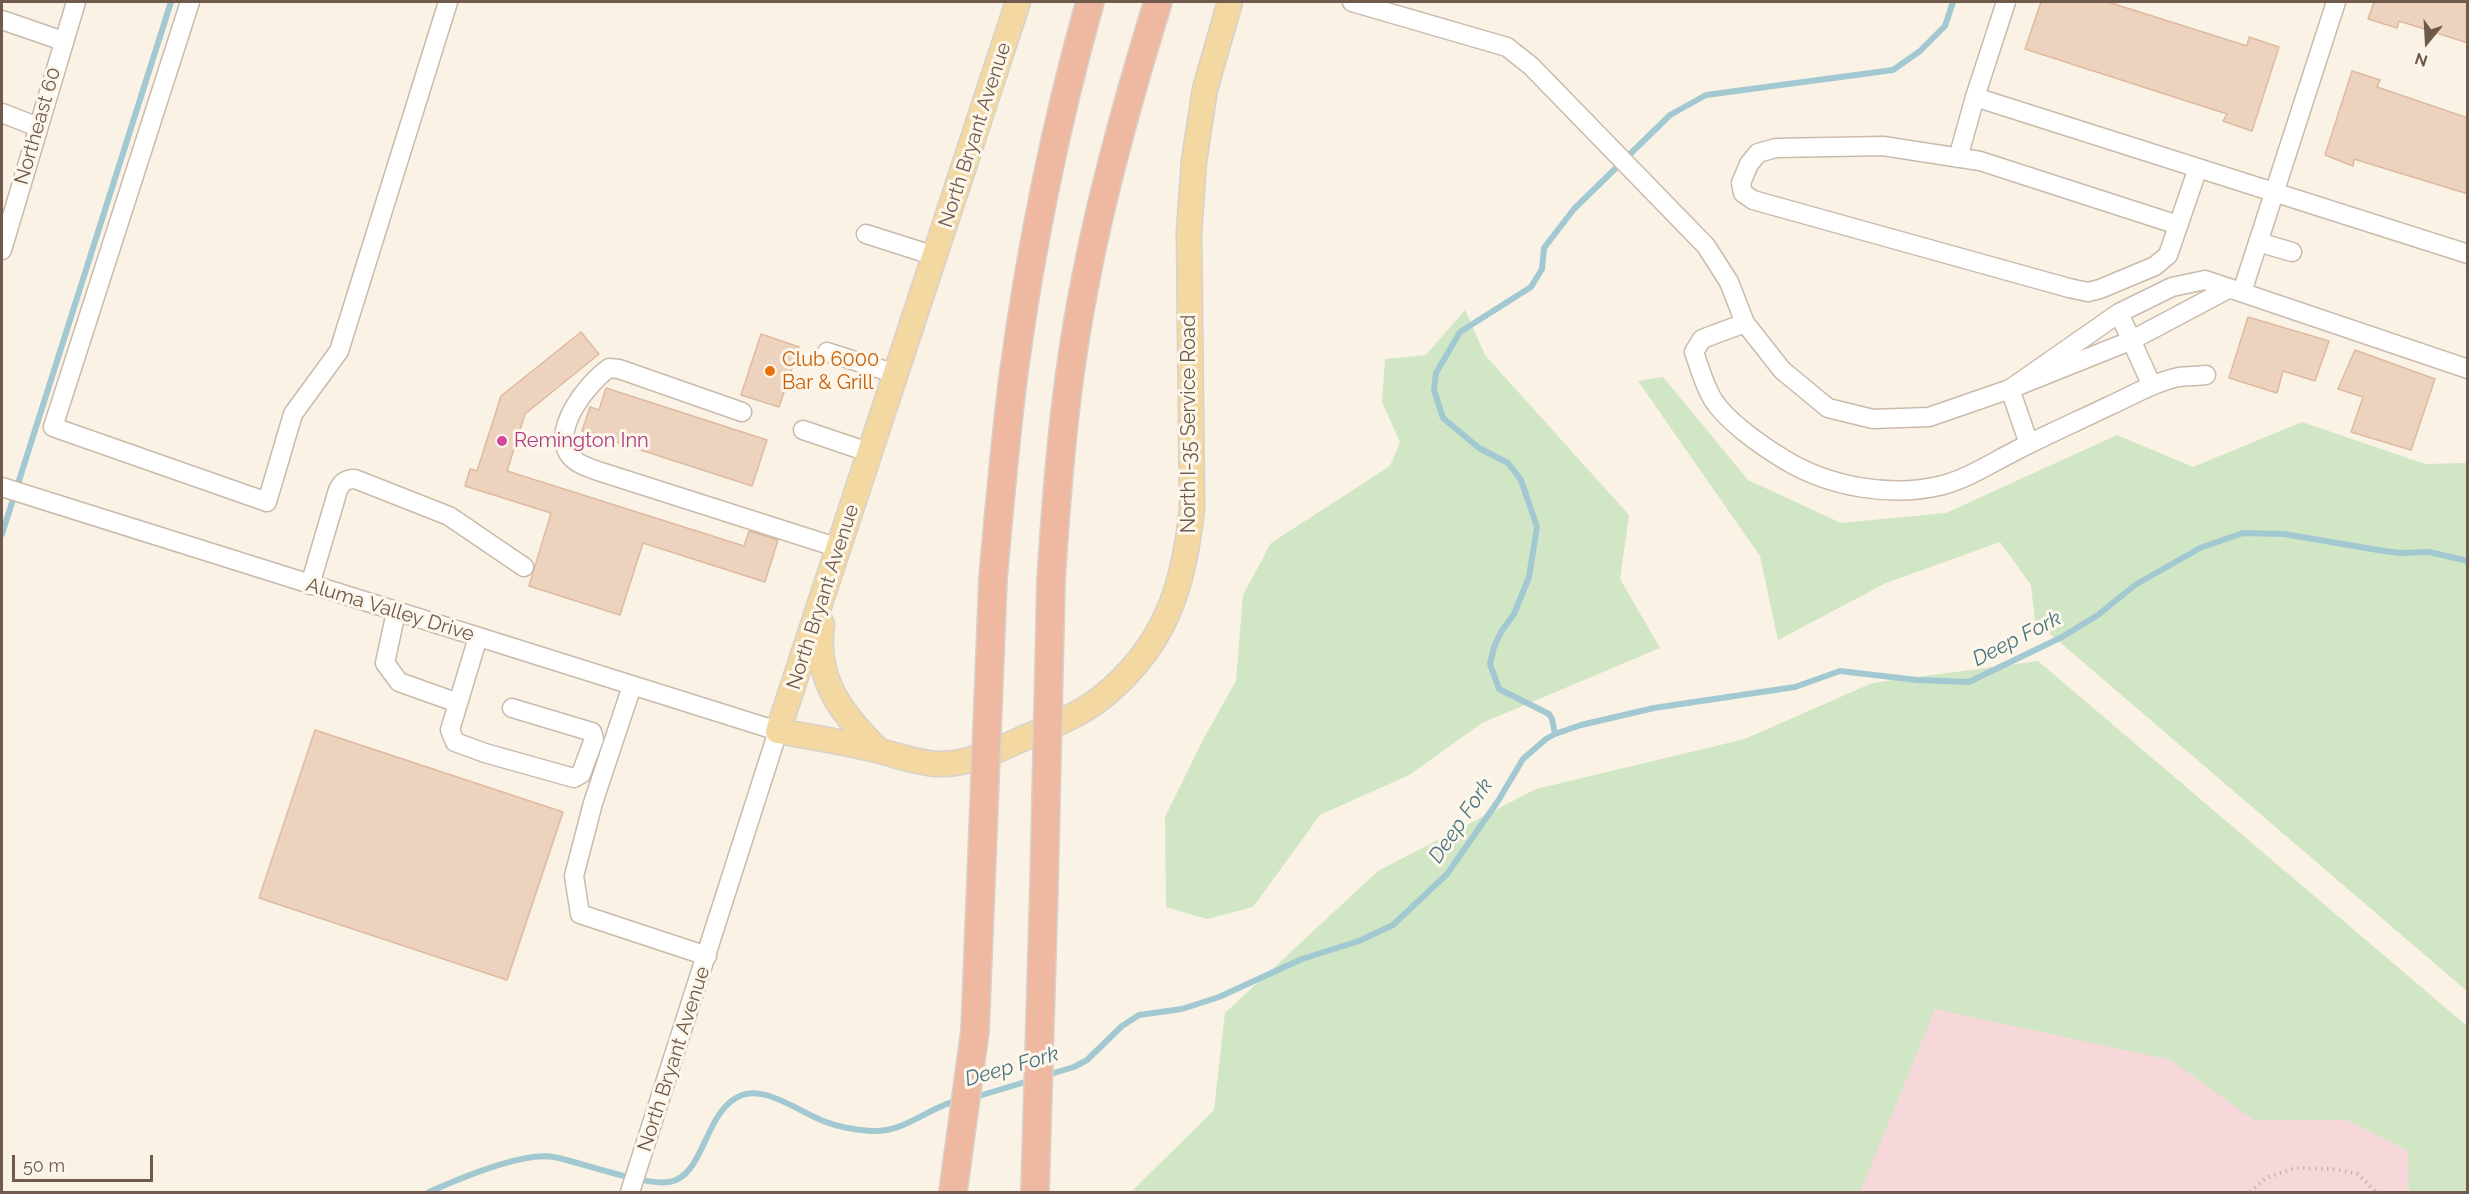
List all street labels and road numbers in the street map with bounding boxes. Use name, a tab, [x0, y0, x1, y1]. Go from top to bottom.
street label: North Bryant Avenue	[934, 40, 1016, 230]
street label: Northeast 60	[10, 65, 66, 187]
street label: North I-35 Service Road	[1177, 315, 1201, 533]
street label: North Bryant Avenue	[782, 502, 864, 692]
street label: Aluma Valley Drive	[303, 573, 477, 647]
street label: North Bryant Avenue	[633, 964, 715, 1154]

